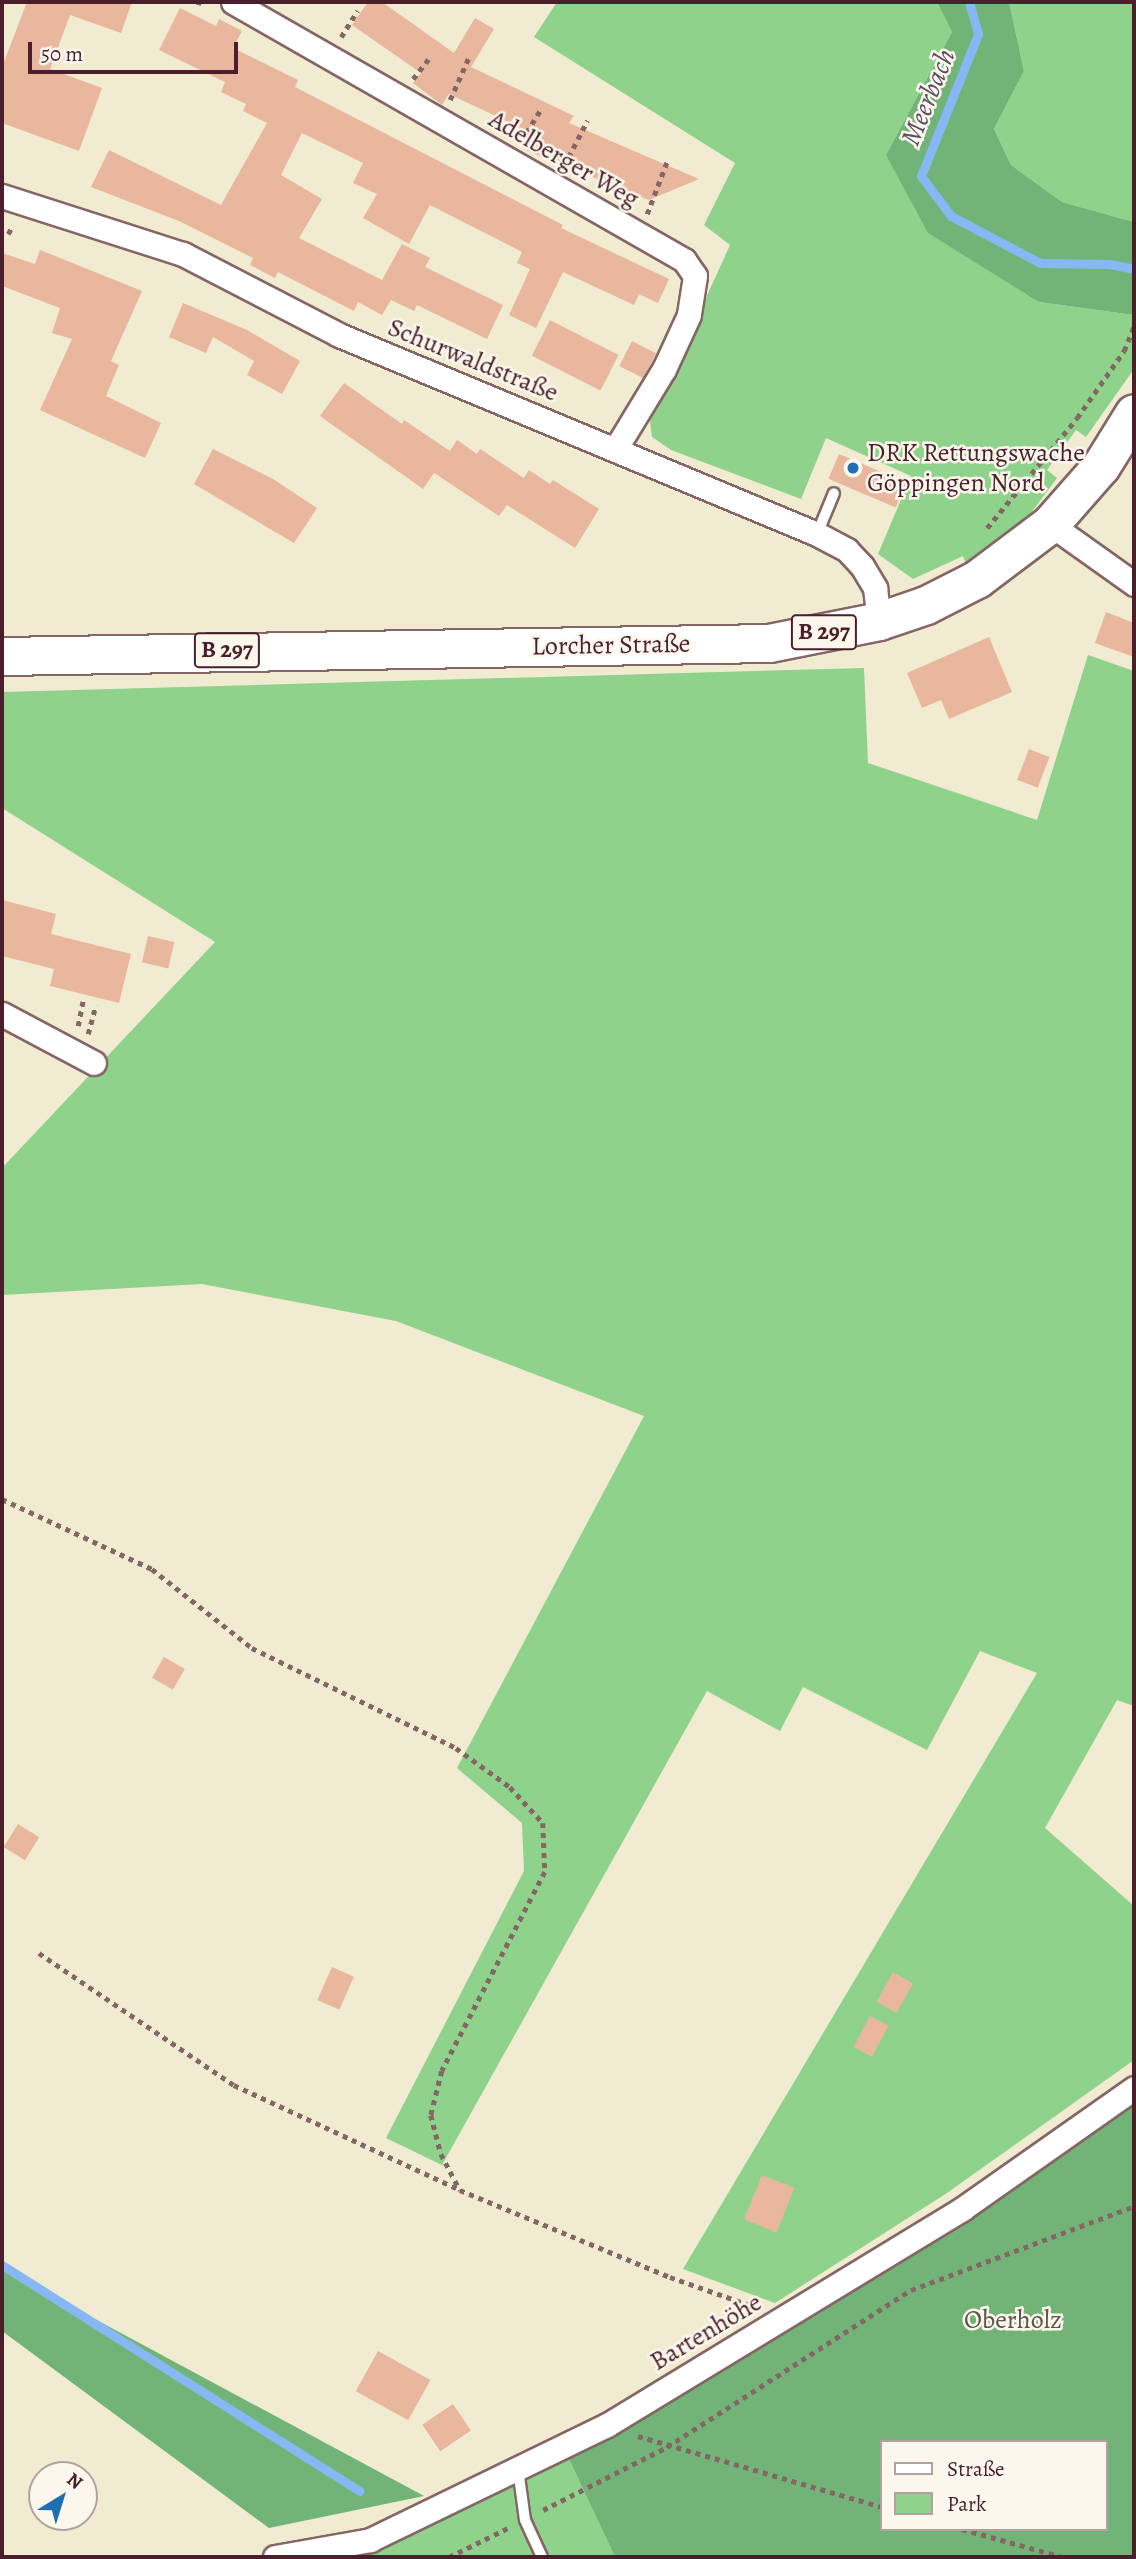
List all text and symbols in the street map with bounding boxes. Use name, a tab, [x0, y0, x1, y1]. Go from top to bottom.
scale bar	[32, 28, 242, 72]
text: 50 m	[41, 40, 83, 68]
water label: Meerbach	[894, 44, 962, 150]
street label: Adelberger Weg	[483, 103, 645, 215]
street label: Schurwaldstraße	[383, 312, 563, 408]
place label: DRK Rettungswache Göppingen Nord	[867, 437, 1085, 498]
marker: DRK Rettungswache Göppingen Nord	[845, 460, 861, 476]
road number: B 297	[791, 612, 857, 652]
street label: Lorcher Straße	[531, 628, 691, 662]
road number: B 297	[194, 630, 260, 670]
street label: Bartenhöhe	[645, 2287, 767, 2377]
park label: Oberholz	[964, 2304, 1062, 2336]
legend	[880, 2440, 1108, 2531]
text: Straße	[947, 2455, 1005, 2483]
north arrow	[28, 2461, 98, 2531]
text: N	[61, 2467, 88, 2496]
text: Park	[947, 2490, 986, 2518]

